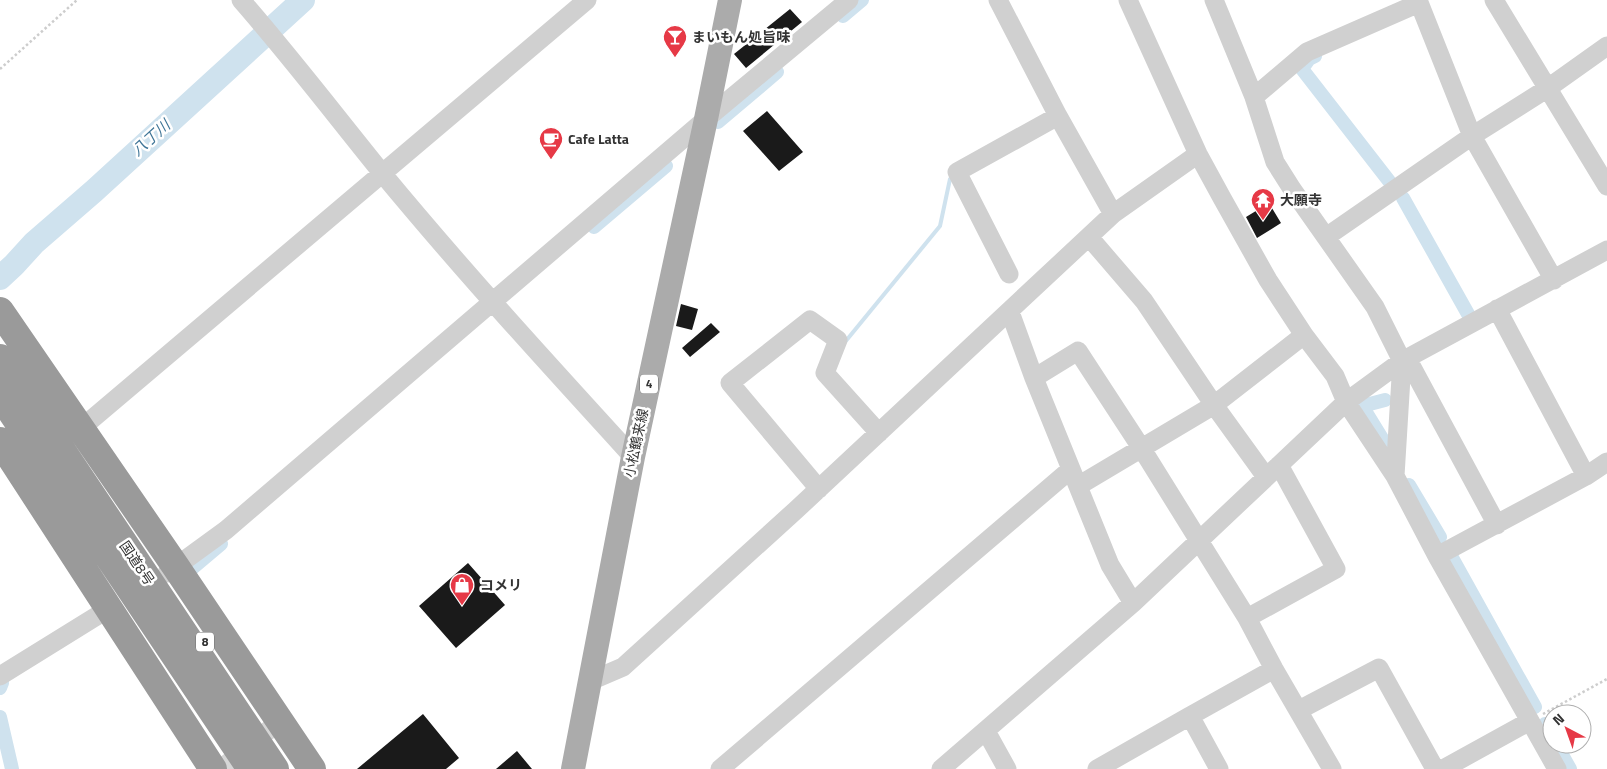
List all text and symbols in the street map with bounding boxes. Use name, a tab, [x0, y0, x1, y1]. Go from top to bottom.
bar icon: まいもん処旨味	[662, 24, 688, 58]
place label: まいもん処旨味	[692, 26, 791, 47]
water label: 八丁川	[126, 113, 177, 161]
cafe icon: Cafe Latta	[538, 126, 564, 160]
place label: Cafe Latta	[568, 128, 629, 149]
temple icon: 大願寺	[1250, 187, 1276, 221]
place label: 大願寺	[1280, 189, 1322, 210]
road number: 4	[640, 374, 658, 394]
street label: 小松鶴来線	[618, 406, 653, 479]
street label: 国道8号	[115, 536, 160, 589]
shop icon: コメリ	[449, 572, 475, 606]
place label: コメリ	[480, 574, 522, 595]
road number: 8	[196, 632, 214, 652]
north arrow	[1542, 704, 1592, 754]
text: N	[1548, 708, 1569, 730]

